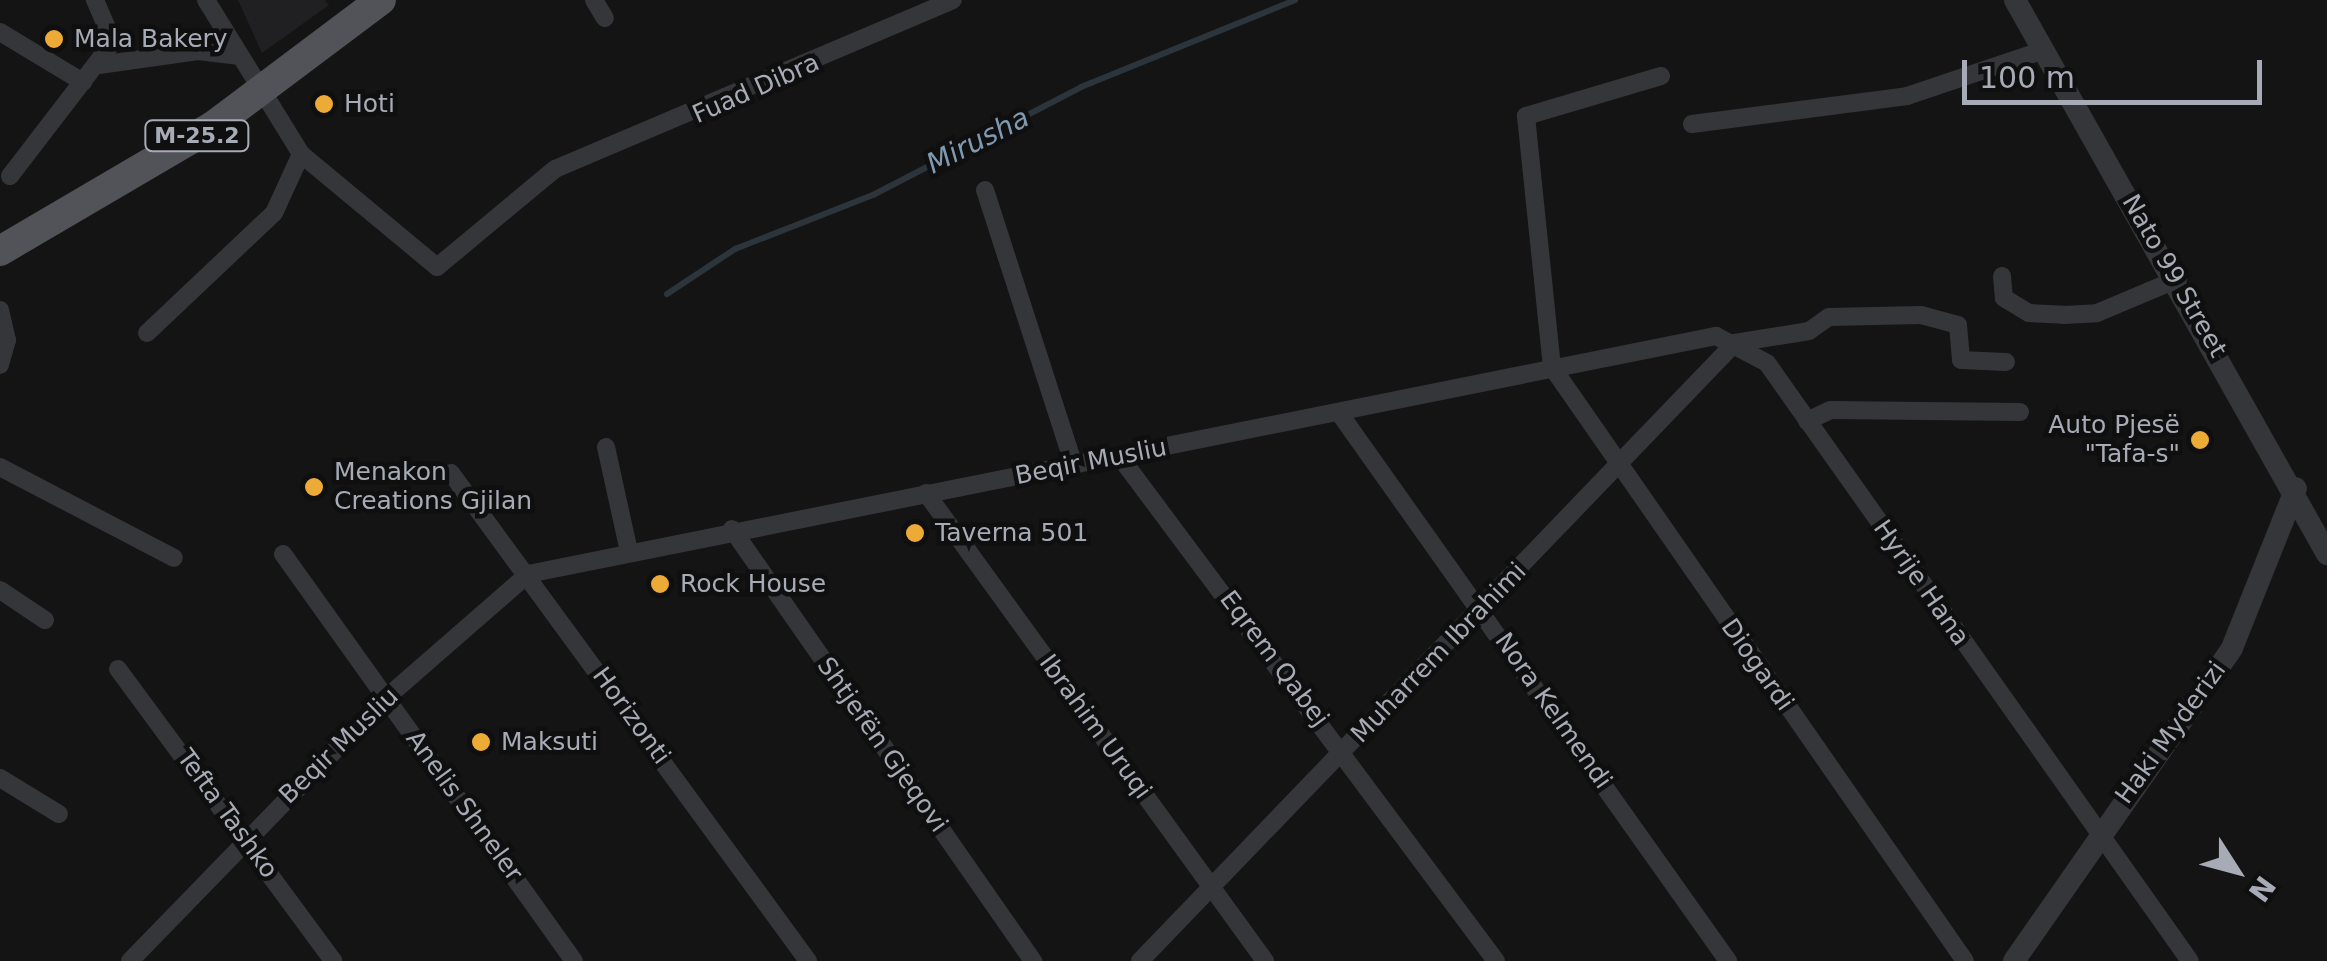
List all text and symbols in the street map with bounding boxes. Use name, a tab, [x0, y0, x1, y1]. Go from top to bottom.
place label: Mala Bakery	[74, 24, 228, 54]
marker: Mala Bakery	[43, 28, 65, 50]
scale bar	[1967, 40, 2267, 102]
street label: Fuad Dibra	[688, 48, 824, 130]
text: 100 m	[1979, 60, 2075, 95]
place label: Hoti	[344, 89, 395, 119]
marker: Hoti	[313, 93, 335, 115]
water label: Mirusha	[921, 101, 1035, 181]
road number: M-25.2	[142, 119, 252, 153]
street label: Nato 99 Street	[2115, 189, 2233, 363]
place label: Auto Pjesë "Tafa-s"	[2048, 411, 2180, 470]
marker: Auto Pjesë "Tafa-s"	[2189, 429, 2211, 451]
street label: Beqir Musliu	[1013, 433, 1169, 491]
place label: Menakon Creations Gjilan	[334, 458, 532, 517]
marker: Menakon Creations Gjilan	[303, 476, 325, 498]
street label: Hyrije Hana	[1867, 514, 1975, 652]
place label: Taverna 501	[935, 518, 1088, 548]
marker: Taverna 501	[904, 522, 926, 544]
street label: Muharrem Ibrahimi	[1345, 557, 1533, 749]
place label: Rock House	[680, 569, 826, 599]
marker: Rock House	[649, 573, 671, 595]
street label: Eqrem Qabej	[1213, 585, 1335, 733]
street label: Diogardi	[1715, 613, 1799, 717]
street label: Nora Kelmendi	[1488, 627, 1618, 795]
street label: Ibrahim Uruqi	[1033, 649, 1157, 805]
street label: Shtjefën Gjeqovi	[811, 652, 953, 838]
street label: Haki Myderizi	[2109, 656, 2233, 810]
street label: Horizonti	[586, 662, 676, 770]
street label: Beqir Musliu	[273, 682, 405, 810]
street label: Anelis Shneler	[399, 725, 529, 887]
place label: Maksuti	[501, 727, 598, 757]
marker: Maksuti	[470, 731, 492, 753]
street label: Tefta Tashko	[170, 744, 284, 884]
north arrow	[2187, 821, 2287, 921]
text: N	[2241, 870, 2282, 908]

